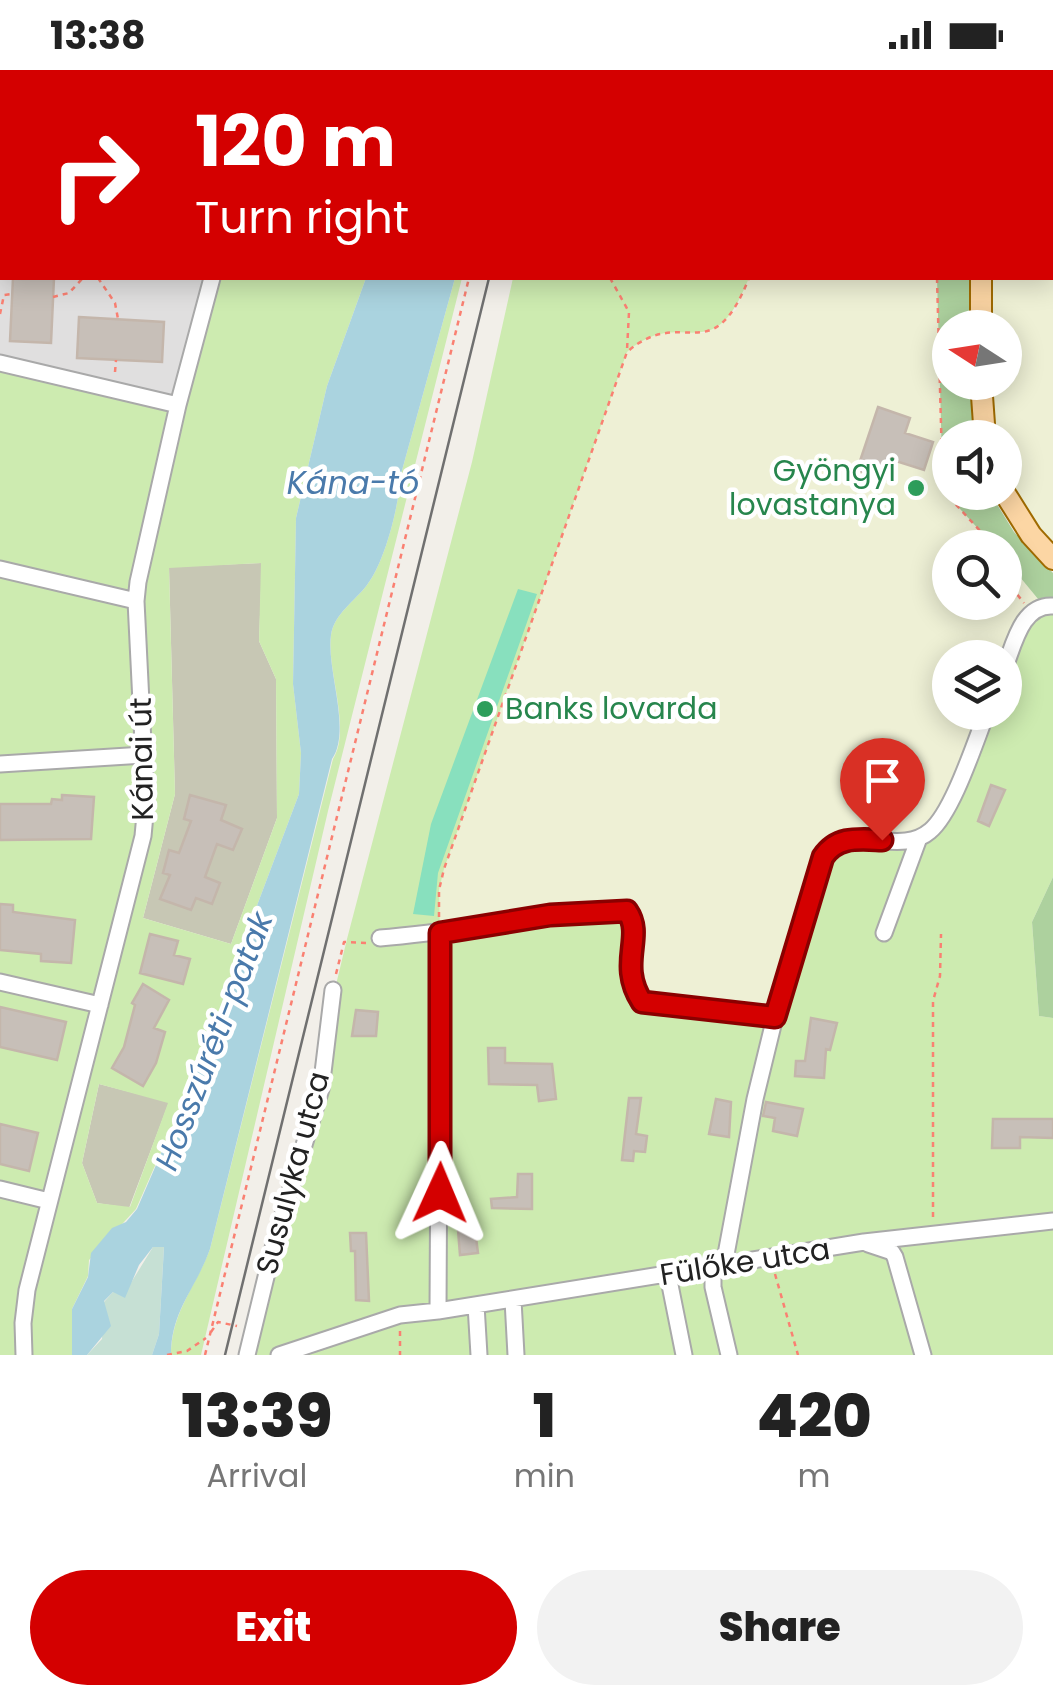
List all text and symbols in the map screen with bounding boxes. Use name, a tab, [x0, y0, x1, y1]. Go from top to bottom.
text: 13:38	[50, 9, 146, 62]
text: 120 m	[195, 92, 396, 191]
icon: right	[30, 110, 160, 240]
text: Turn right	[195, 186, 409, 249]
north arrow	[932, 310, 1022, 400]
map controls	[932, 310, 1022, 730]
button: sound	[932, 420, 1022, 510]
place label: Gyöngyi lovastanya	[729, 449, 896, 526]
water label: Kána-tó	[287, 460, 419, 505]
marker: Gyöngyi lovastanya	[905, 477, 927, 499]
button: search	[932, 530, 1022, 620]
button: layers	[932, 640, 1022, 730]
place label: Banks lovarda	[505, 687, 717, 730]
street label: Kánai út	[119, 697, 164, 821]
marker: Banks lovarda	[474, 698, 496, 720]
pin	[840, 738, 925, 841]
icon: arrive	[855, 753, 910, 808]
water label: Hosszúréti-patak	[144, 904, 284, 1176]
street label: Susulyka utca	[245, 1067, 340, 1279]
position arrow	[388, 1141, 492, 1245]
street label: Fülőke utca	[657, 1227, 833, 1296]
text: 13:39	[181, 1374, 332, 1458]
text: 1	[533, 1374, 556, 1458]
text: 420	[757, 1374, 872, 1458]
text: Arrival	[207, 1453, 307, 1498]
text: min	[514, 1453, 575, 1498]
text: m	[798, 1453, 831, 1498]
button: Exit	[30, 1570, 517, 1685]
button: Share	[537, 1570, 1023, 1685]

